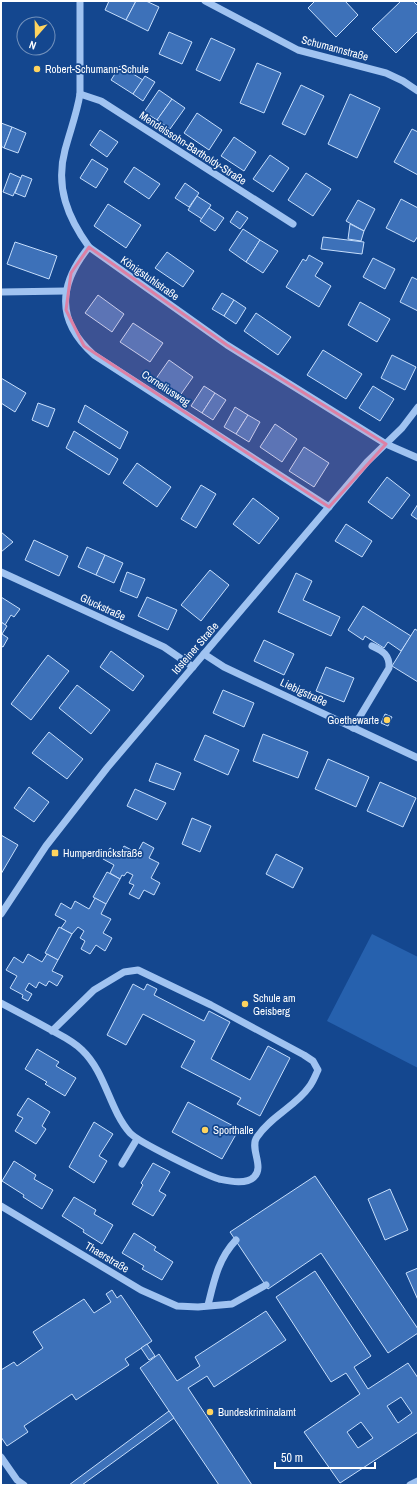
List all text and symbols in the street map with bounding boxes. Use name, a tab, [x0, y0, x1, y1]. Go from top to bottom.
north arrow	[16, 16, 56, 56]
street label: Schumannstraße	[300, 32, 370, 64]
text: N	[27, 38, 38, 53]
place label: Robert-Schumann-Schule	[45, 62, 149, 76]
marker: Robert-Schumann-Schule	[32, 64, 42, 74]
street label: Mendelssohn-Bartholdy-Straße	[137, 108, 249, 188]
street label: Königstuhlstraße	[118, 253, 182, 303]
street label: Corneliusweg	[139, 367, 193, 409]
street label: Gluckstraße	[78, 590, 128, 624]
street label: Idsteiner Straße	[168, 619, 222, 677]
street label: Liebigstraße	[278, 675, 330, 709]
place label: Goethewarte	[327, 713, 379, 727]
marker: Goethewarte	[382, 715, 392, 725]
place label: Humperdinckstraße	[63, 846, 142, 860]
marker: Humperdinckstraße	[50, 848, 60, 858]
place label: Schule am Geisberg	[253, 991, 296, 1018]
marker: Schule am Geisberg	[240, 999, 250, 1009]
place label: Sporthalle	[213, 1123, 254, 1137]
marker: Sporthalle	[200, 1125, 210, 1135]
street label: Thaerstraße	[82, 1238, 132, 1276]
place label: Bundeskriminalamt	[218, 1405, 296, 1419]
marker: Bundeskriminalamt	[205, 1407, 215, 1417]
scale bar	[275, 1444, 375, 1470]
text: 50 m	[281, 1450, 303, 1466]

